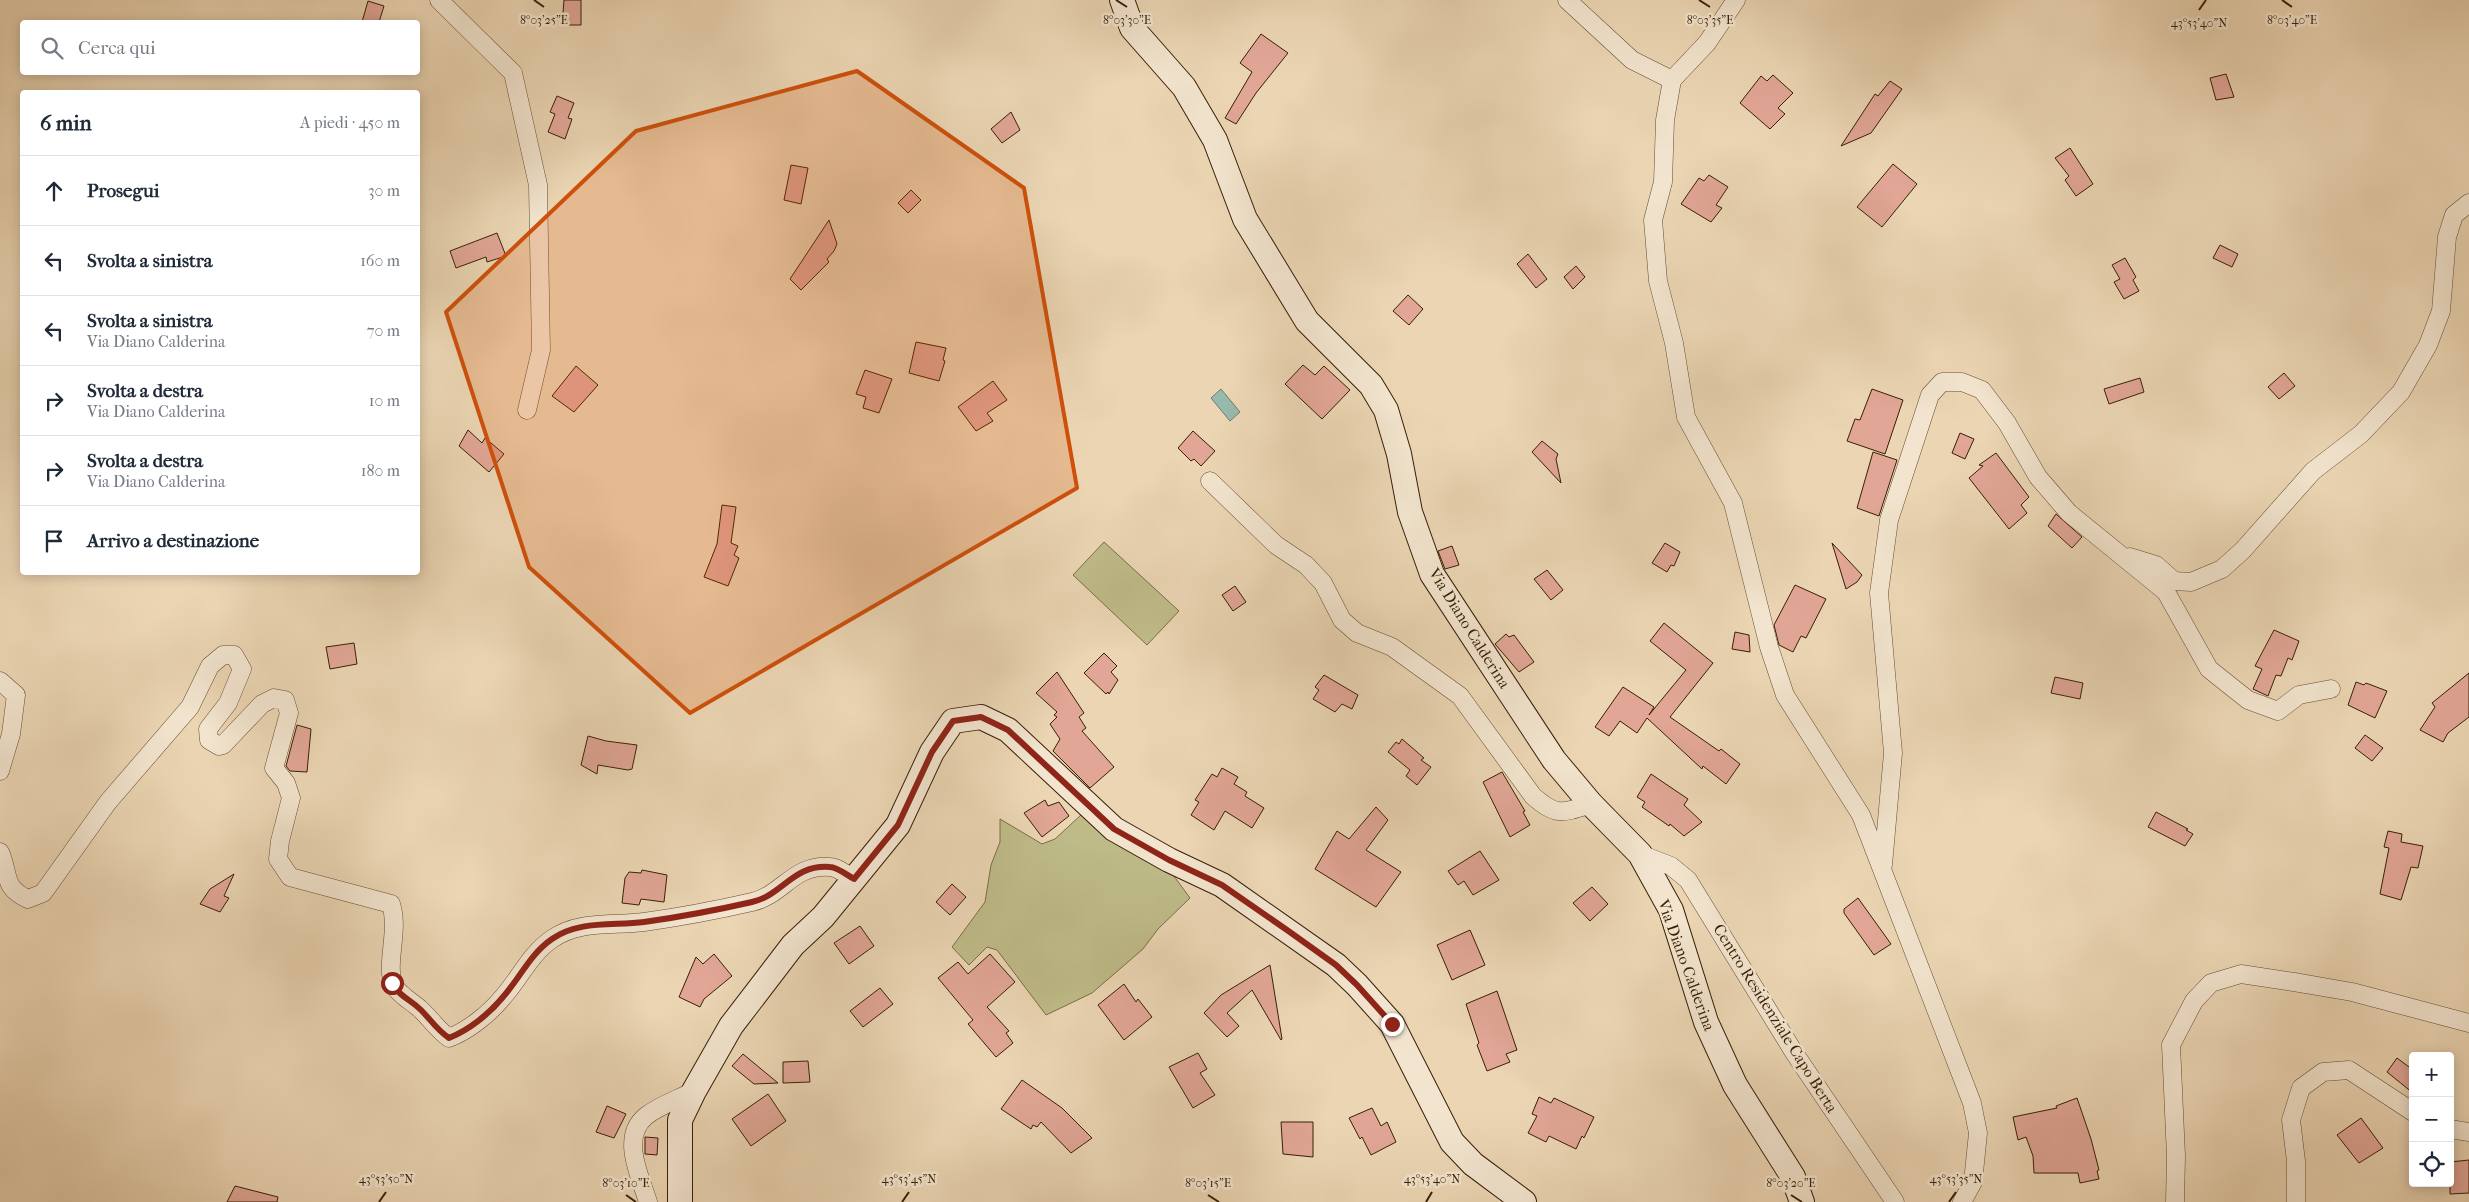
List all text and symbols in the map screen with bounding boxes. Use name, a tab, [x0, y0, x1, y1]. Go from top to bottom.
text: 8°03'25"E	[520, 13, 568, 27]
text: 8°03'30"E	[1103, 13, 1151, 27]
text: 8°03'35"E	[1687, 13, 1733, 27]
text: 8°03'40"E	[2267, 13, 2317, 27]
text: 43°53'40"N	[2171, 16, 2227, 30]
search box	[20, 20, 420, 75]
icon: search	[38, 34, 66, 62]
text: Cerca qui	[78, 37, 156, 59]
text: 6 min	[40, 111, 92, 135]
text: A piedi · 450 m	[300, 113, 400, 132]
icon: ahead	[40, 177, 68, 205]
text: Prosegui	[87, 180, 159, 202]
text: 30 m	[368, 181, 400, 200]
icon: left	[40, 247, 68, 275]
text: Svolta a sinistra	[87, 250, 213, 272]
text: 160 m	[360, 251, 400, 270]
text: Svolta a sinistra	[87, 310, 213, 332]
icon: left	[40, 317, 68, 345]
text: 70 m	[367, 321, 400, 340]
text: Via Diano Calderina	[87, 332, 225, 351]
text: Svolta a destra	[87, 380, 203, 402]
icon: right	[40, 387, 68, 415]
text: 10 m	[369, 391, 400, 410]
text: Via Diano Calderina	[87, 402, 225, 421]
text: Svolta a destra	[87, 450, 203, 472]
icon: right	[40, 457, 68, 485]
text: 180 m	[361, 461, 400, 480]
text: Via Diano Calderina	[87, 472, 225, 491]
icon: arrive	[40, 527, 68, 555]
text: Arrivo a destinazione	[87, 530, 259, 552]
street label: Via Diano Calderina	[1424, 564, 1515, 692]
street label: Via Diano Calderina	[1654, 896, 1719, 1034]
street label: Centro Residenziale Capo Berta	[1709, 920, 1842, 1117]
route start	[381, 972, 404, 995]
route end	[1381, 1013, 1404, 1036]
map controls	[2409, 1052, 2454, 1187]
button: +	[2409, 1052, 2454, 1097]
button: −	[2409, 1097, 2454, 1142]
button: locate	[2409, 1142, 2454, 1187]
text: 43°53'50"N	[359, 1172, 413, 1186]
text: 43°53'45"N	[882, 1172, 936, 1186]
text: 43°53'40"N	[1404, 1172, 1460, 1186]
text: 43°53'35"N	[1930, 1172, 1982, 1186]
text: 8°03'10"E	[602, 1176, 650, 1190]
text: 8°03'15"E	[1185, 1176, 1231, 1190]
text: 8°03'20"E	[1766, 1176, 1816, 1190]

